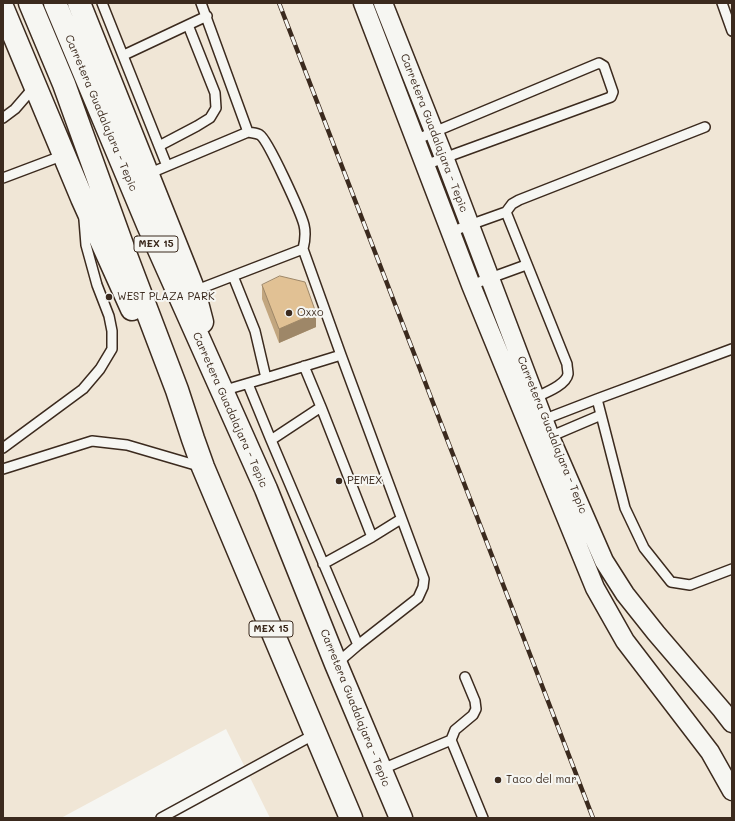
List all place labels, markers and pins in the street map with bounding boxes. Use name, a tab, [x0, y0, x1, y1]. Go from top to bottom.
place label: WEST PLAZA PARK	[117, 290, 215, 304]
marker: WEST PLAZA PARK	[104, 292, 114, 302]
place label: Oxxo	[297, 306, 323, 320]
marker: Oxxo	[284, 308, 294, 318]
place label: PEMEX	[347, 474, 382, 488]
marker: PEMEX	[334, 476, 344, 486]
place label: Taco del mar	[506, 773, 577, 787]
marker: Taco del mar	[493, 775, 503, 785]

